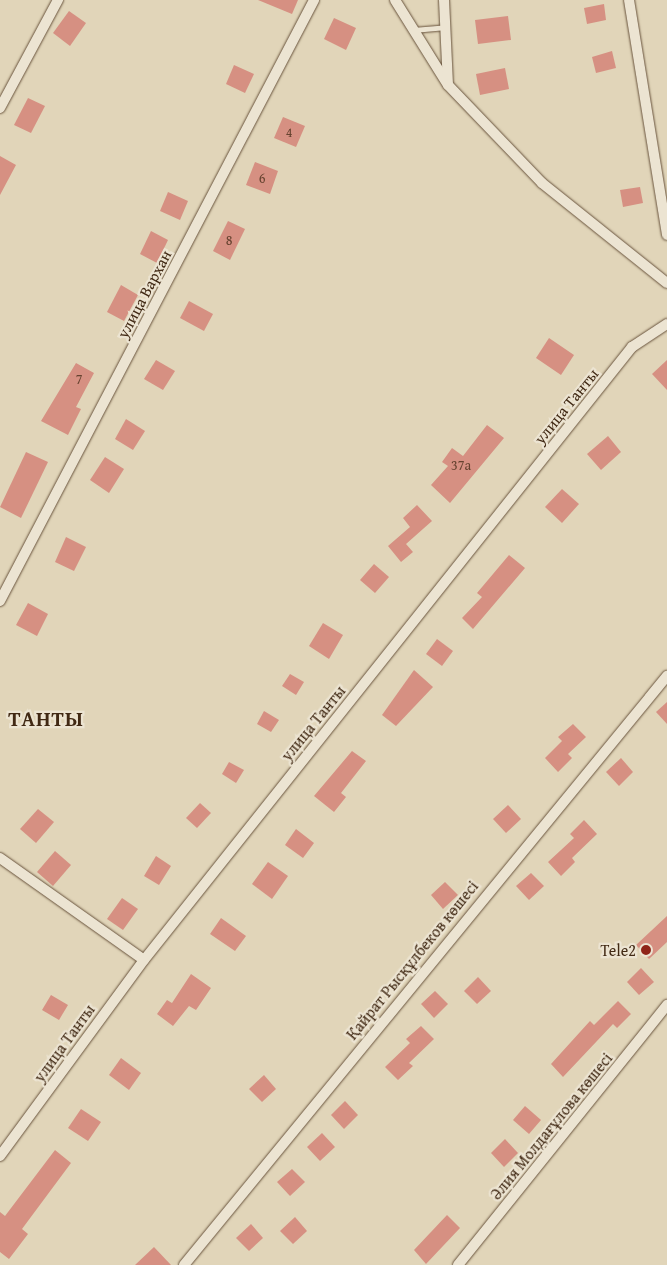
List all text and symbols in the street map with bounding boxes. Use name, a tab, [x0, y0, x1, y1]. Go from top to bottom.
house number: 4	[286, 124, 292, 140]
house number: 6	[259, 170, 265, 186]
house number: 8	[226, 232, 232, 248]
street label: улица Вархан	[113, 247, 175, 341]
street label: улица Танты	[530, 364, 602, 448]
house number: 7	[76, 371, 82, 387]
house number: 37а	[451, 457, 471, 473]
street label: улица Танты	[277, 681, 349, 765]
district label: ТАНТЫ	[8, 706, 84, 732]
street label: Қайрат Рысқұлбеков көшесі	[342, 877, 482, 1043]
place label: Tele2	[600, 940, 636, 960]
marker: Tele2	[640, 944, 652, 956]
street label: улица Танты	[29, 1000, 99, 1086]
street label: Әлия Молдағұлова көшесі	[486, 1049, 616, 1203]

